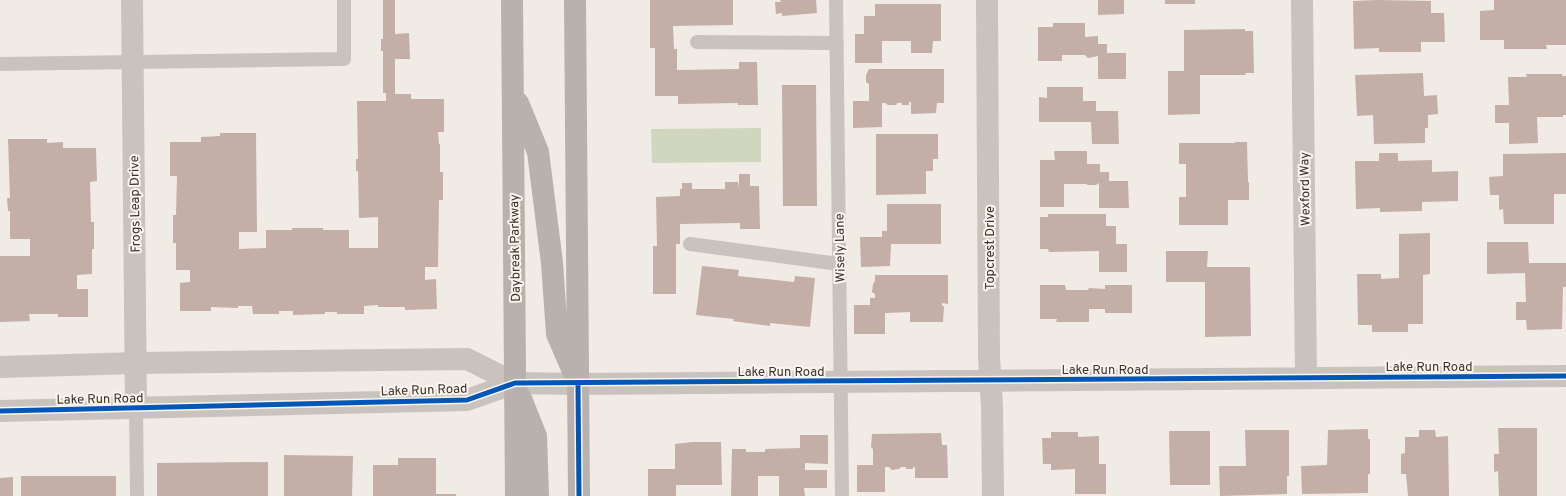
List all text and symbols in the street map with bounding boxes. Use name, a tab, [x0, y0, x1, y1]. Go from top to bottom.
street label: Wexford Way	[1297, 152, 1315, 226]
street label: Frogs Leap Drive	[127, 155, 145, 253]
street label: Daybreak Parkway	[507, 194, 525, 302]
street label: Topcrest Drive	[983, 206, 999, 290]
street label: Wisely Lane	[832, 213, 850, 283]
street label: Lake Run Road	[1386, 360, 1473, 376]
street label: Lake Run Road	[1062, 363, 1149, 379]
street label: Lake Run Road	[738, 365, 825, 381]
street label: Lake Run Road	[380, 381, 468, 401]
street label: Lake Run Road	[56, 391, 144, 409]

